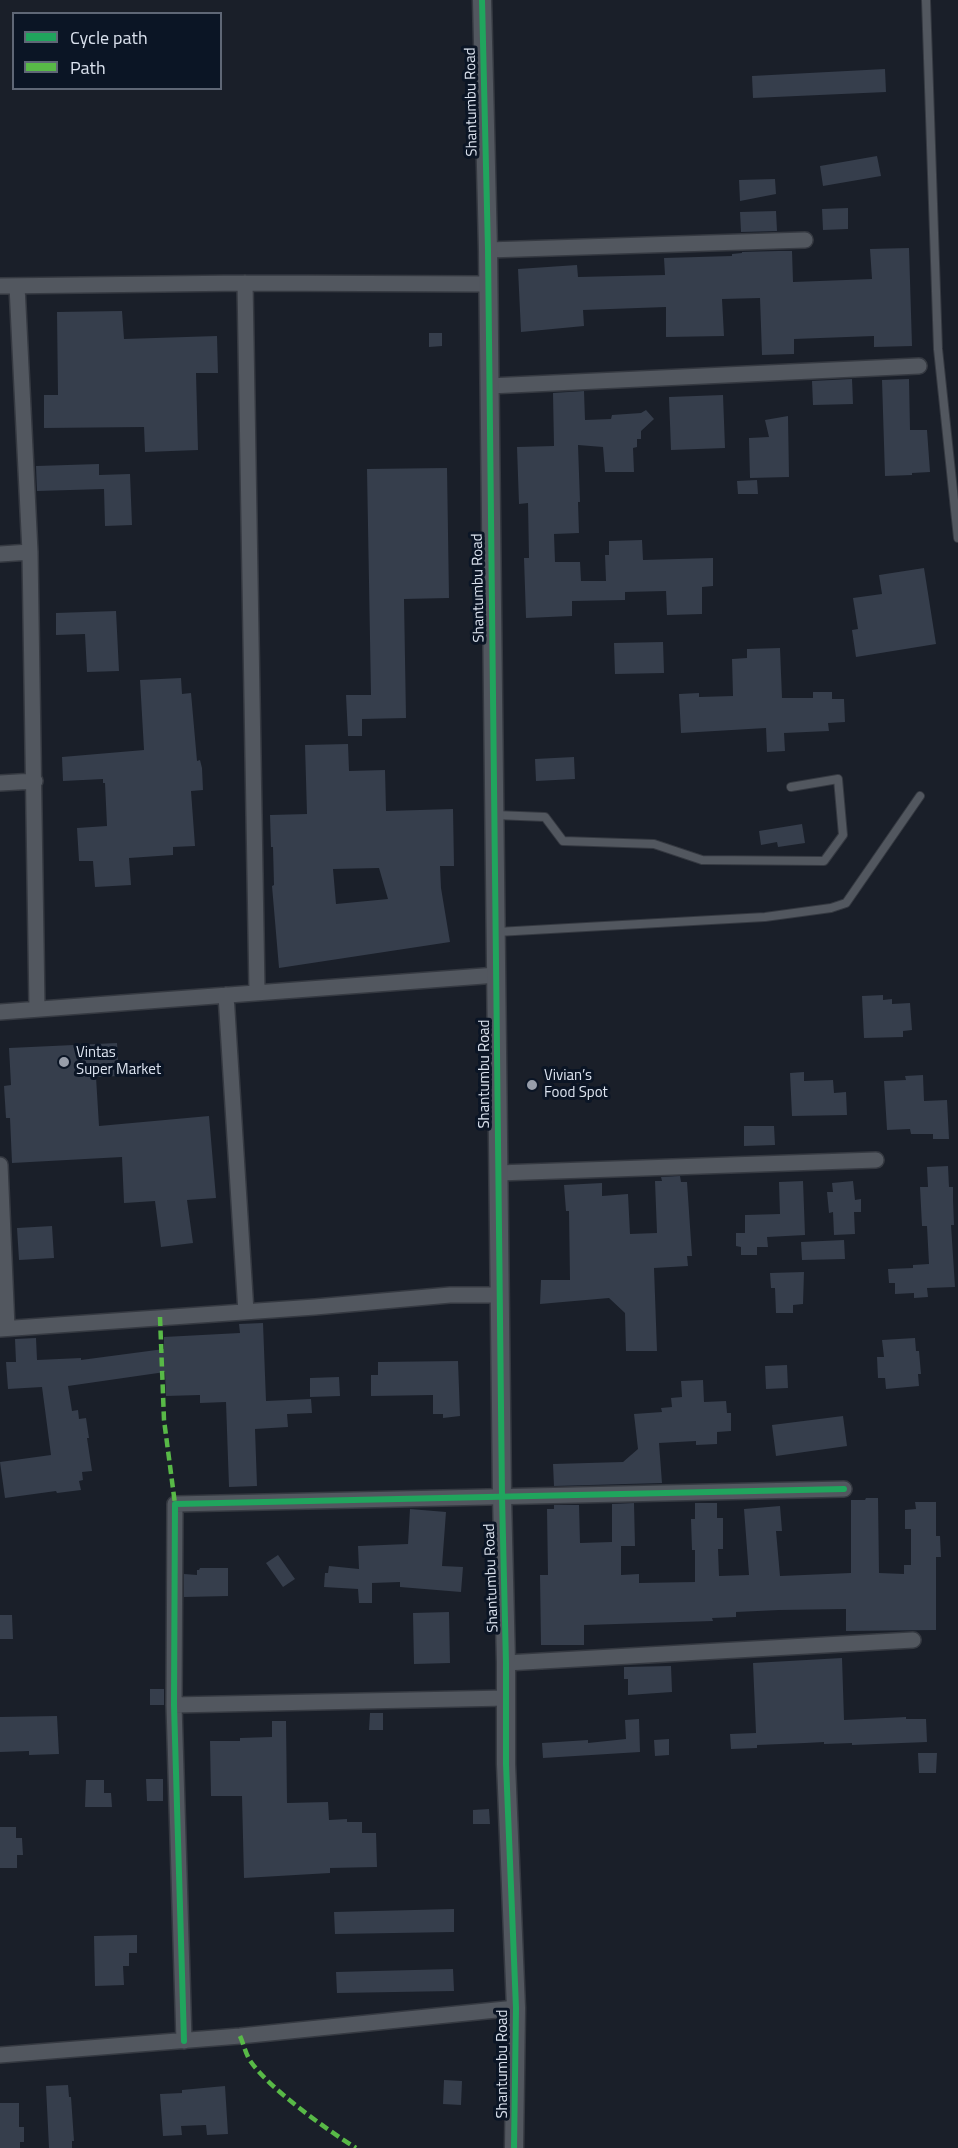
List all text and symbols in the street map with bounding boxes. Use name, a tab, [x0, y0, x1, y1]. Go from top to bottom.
legend	[12, 12, 222, 90]
text: Cycle path	[70, 24, 148, 51]
street label: Shantumbu Road	[462, 47, 482, 157]
text: Path	[70, 54, 106, 81]
street label: Shantumbu Road	[469, 533, 489, 643]
street label: Shantumbu Road	[476, 1019, 494, 1129]
place label: Vintas Super Market	[76, 1044, 161, 1079]
marker: Vintas Super Market	[57, 1055, 71, 1069]
place label: Vivian’s Food Spot	[544, 1067, 608, 1102]
marker: Vivian’s Food Spot	[525, 1078, 539, 1092]
street label: Shantumbu Road	[481, 1523, 503, 1633]
street label: Shantumbu Road	[494, 2009, 512, 2119]

